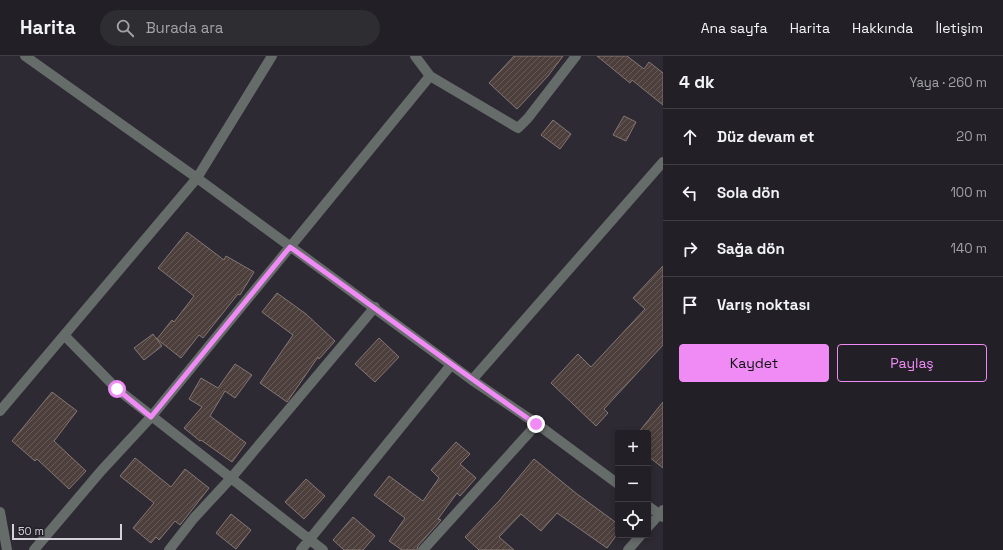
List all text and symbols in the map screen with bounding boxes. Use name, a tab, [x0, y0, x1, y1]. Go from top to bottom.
search box	[100, 10, 380, 46]
text: Harita	[20, 15, 76, 40]
icon: search	[114, 17, 136, 39]
text: Burada ara	[146, 18, 223, 37]
text: Ana sayfa	[701, 19, 768, 37]
text: Harita	[790, 19, 830, 37]
text: Hakkında	[852, 19, 913, 37]
text: İletişim	[935, 19, 983, 37]
text: 4 dk	[679, 71, 715, 93]
text: Yaya · 260 m	[910, 74, 987, 91]
icon: ahead	[679, 126, 701, 148]
text: Düz devam et	[717, 127, 814, 146]
text: 20 m	[956, 128, 987, 145]
icon: left	[679, 182, 701, 204]
text: Sola dön	[717, 183, 780, 202]
text: 100 m	[950, 184, 987, 201]
icon: right	[679, 238, 701, 260]
text: Sağa dön	[717, 239, 785, 258]
text: 140 m	[951, 240, 987, 257]
icon: arrive	[679, 294, 701, 316]
text: Varış noktası	[717, 295, 810, 314]
button: Kaydet	[679, 344, 829, 382]
button: Paylaş	[837, 344, 987, 382]
route start	[108, 380, 126, 398]
route end	[527, 415, 545, 433]
map controls	[615, 430, 651, 538]
button: +	[615, 430, 651, 466]
button: −	[615, 466, 651, 502]
button: locate	[615, 502, 651, 538]
scale bar	[12, 522, 122, 541]
text: 50 m	[18, 524, 44, 538]

